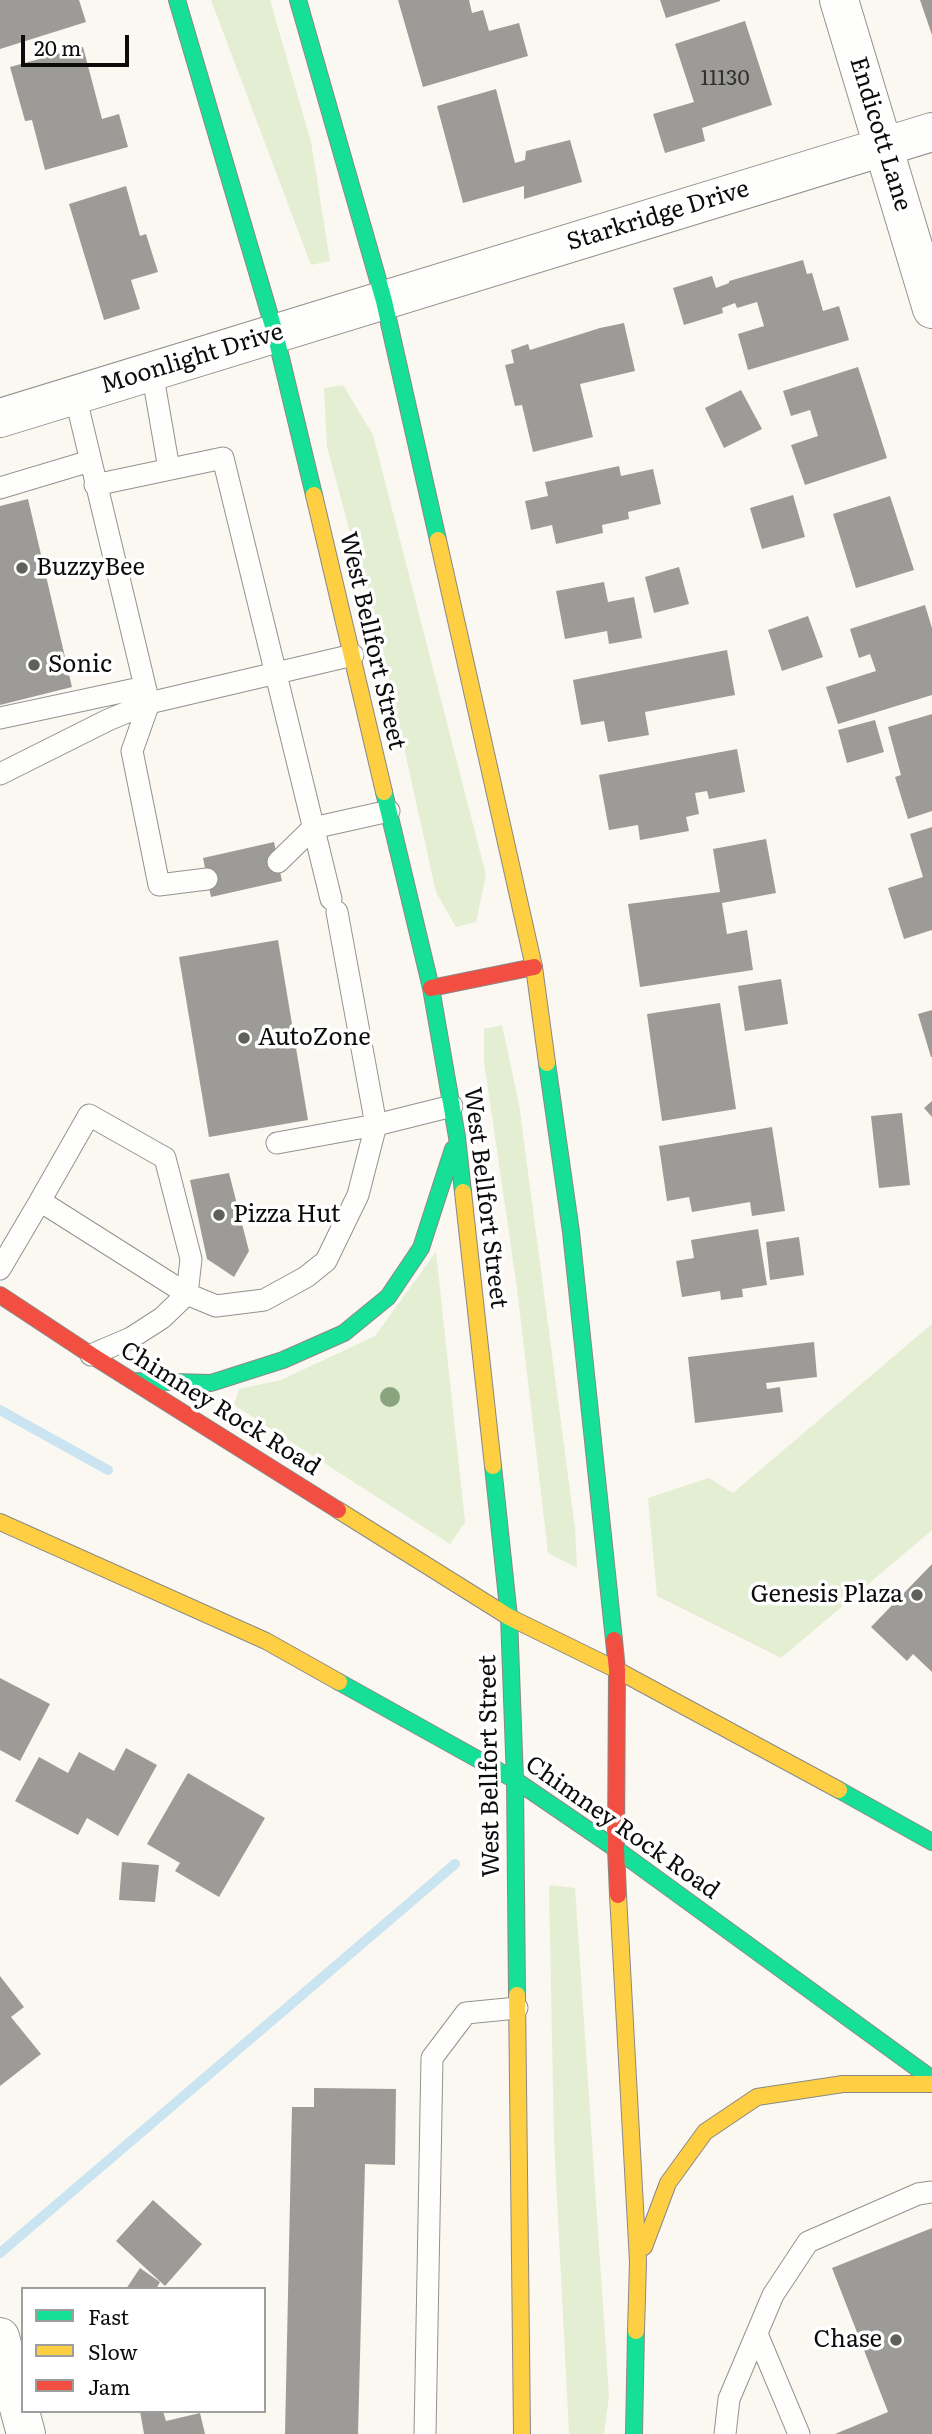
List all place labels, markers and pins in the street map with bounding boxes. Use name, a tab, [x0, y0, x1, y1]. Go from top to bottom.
place label: BuzzyBee	[36, 554, 145, 582]
marker: BuzzyBee	[14, 560, 30, 576]
place label: Sonic	[48, 651, 112, 679]
marker: Sonic	[26, 657, 42, 673]
place label: AutoZone	[258, 1024, 371, 1052]
marker: AutoZone	[236, 1030, 252, 1046]
place label: Pizza Hut	[233, 1201, 340, 1229]
marker: Pizza Hut	[211, 1207, 227, 1223]
place label: Genesis Plaza	[750, 1581, 903, 1609]
marker: Genesis Plaza	[909, 1587, 925, 1603]
place label: Chase	[814, 2326, 882, 2354]
marker: Chase	[888, 2332, 904, 2348]

